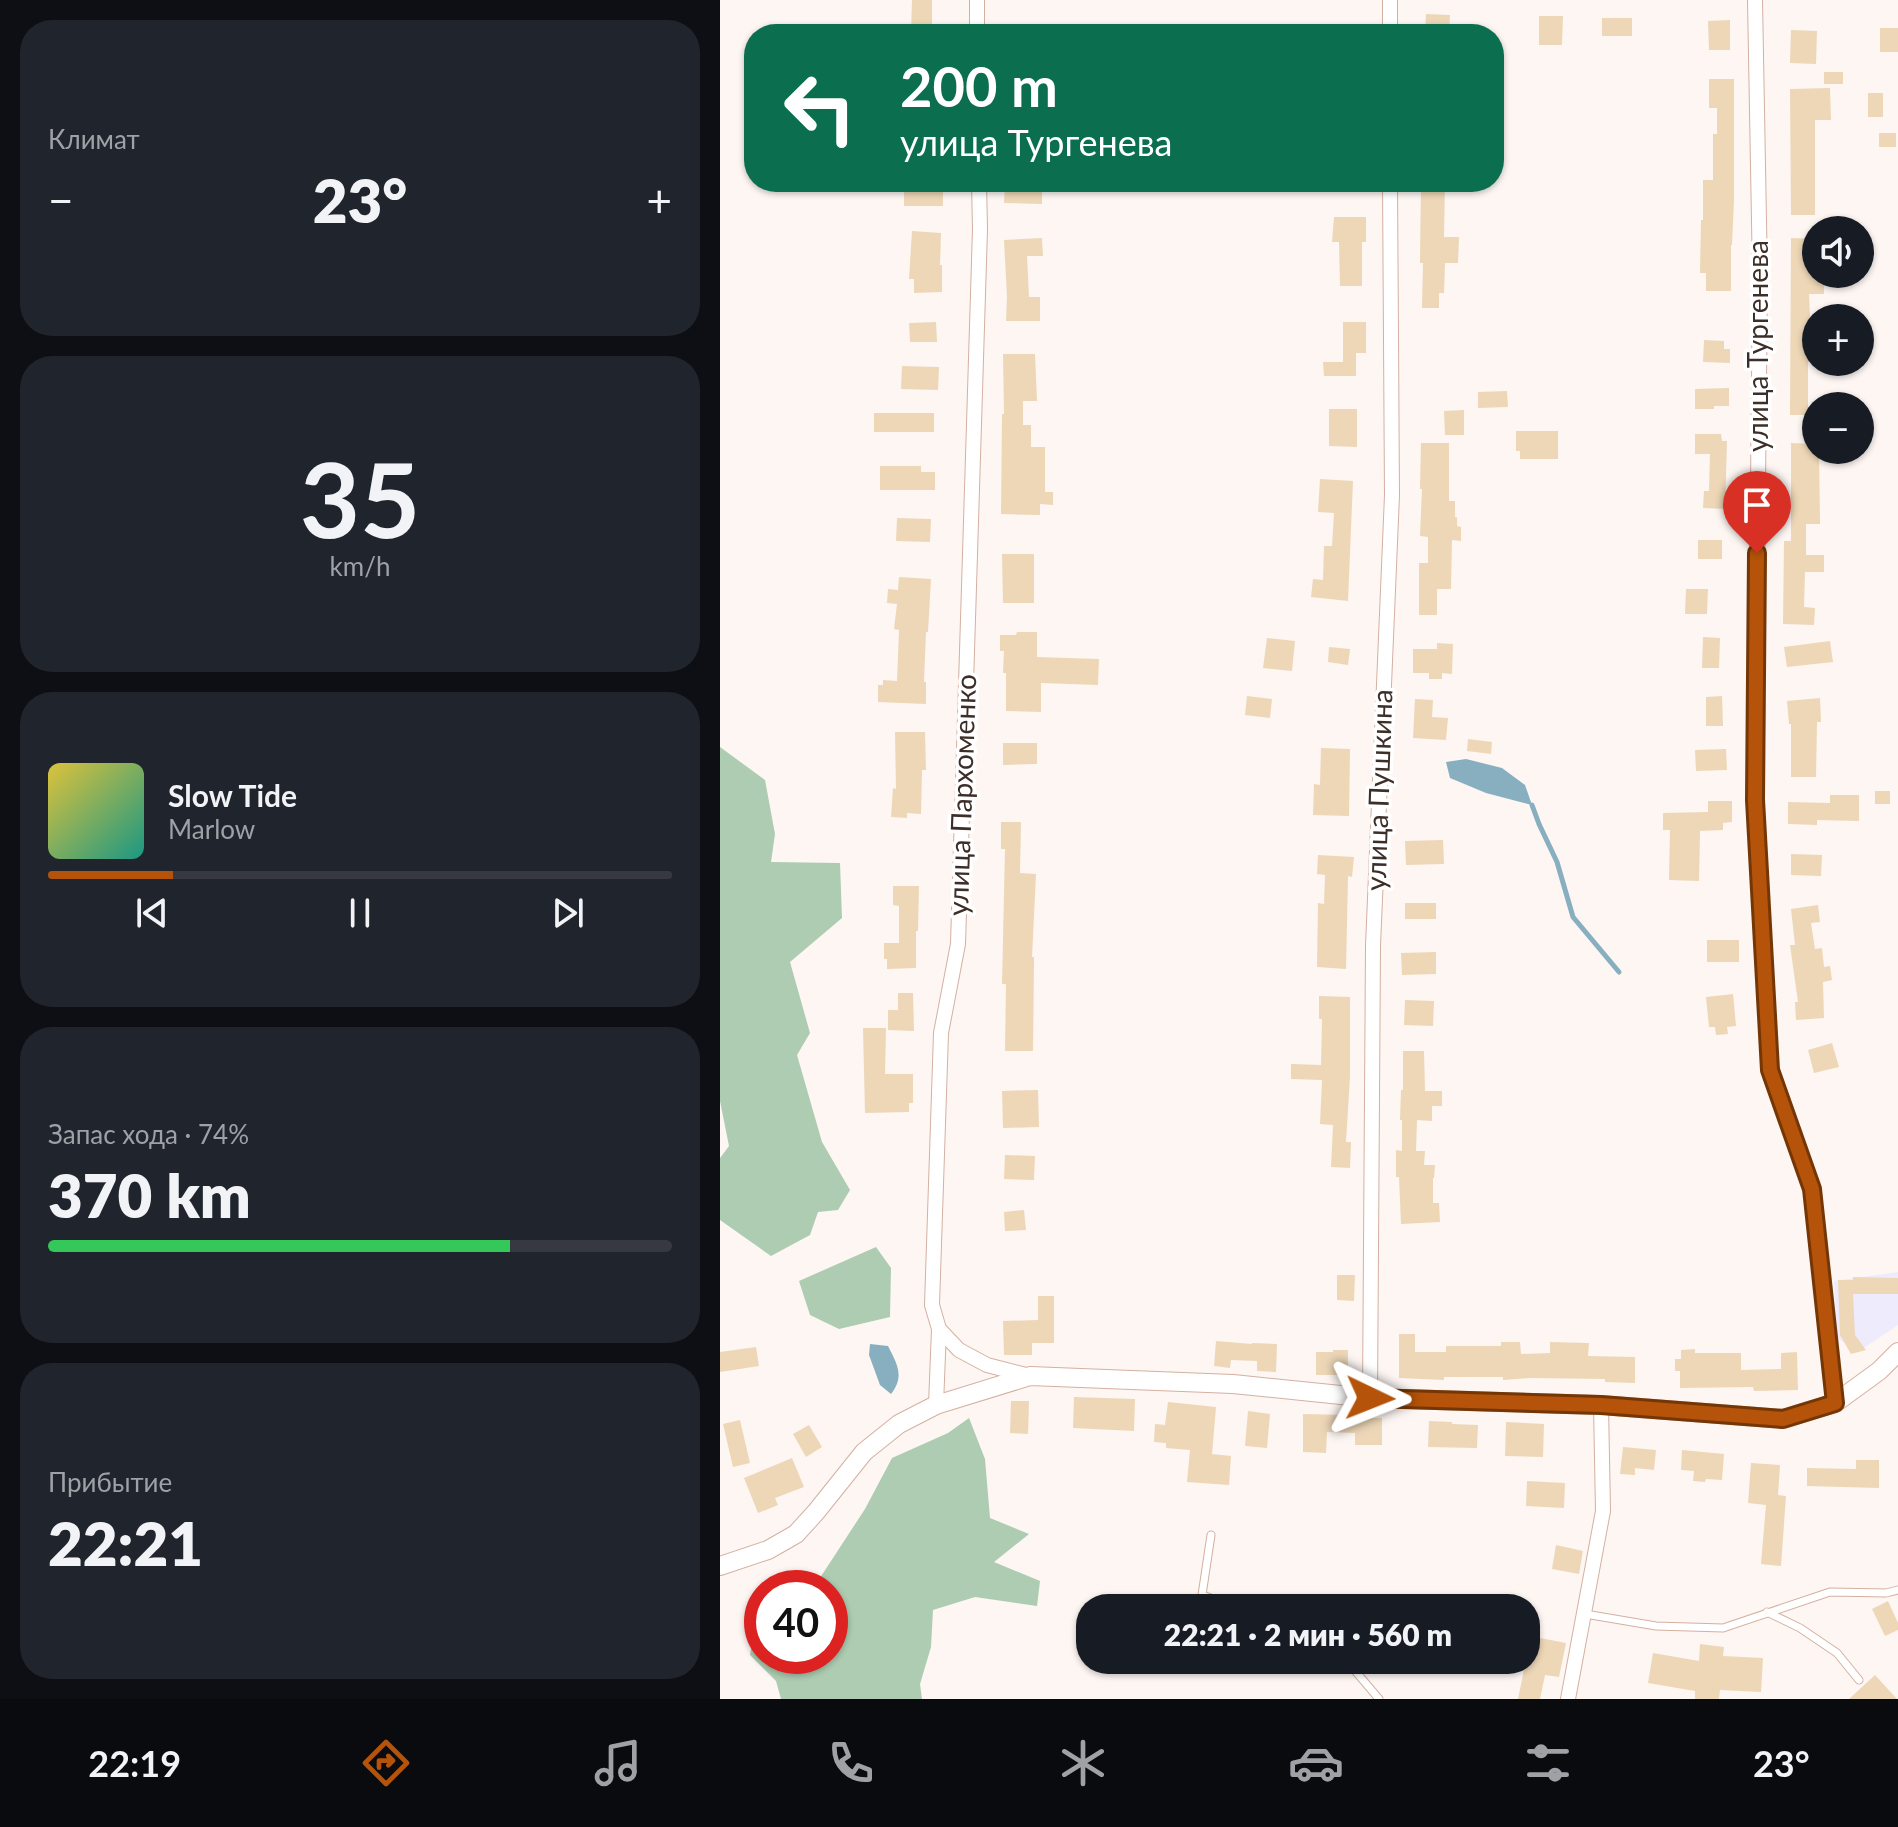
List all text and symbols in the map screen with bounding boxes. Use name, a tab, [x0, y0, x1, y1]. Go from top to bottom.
text: 200 m	[900, 52, 1058, 119]
icon: left	[768, 56, 872, 160]
text: улица Тургенева	[900, 120, 1172, 164]
text: Климат	[48, 123, 140, 155]
text: 23°	[313, 164, 407, 236]
text: −	[48, 174, 74, 226]
text: +	[646, 174, 672, 226]
map controls	[1802, 216, 1874, 464]
button: sound	[1802, 216, 1874, 288]
street label: улица Тургенева	[1740, 240, 1774, 452]
button: +	[1802, 304, 1874, 376]
button: −	[1802, 392, 1874, 464]
text: 35	[300, 435, 420, 560]
pin	[1723, 471, 1791, 553]
icon: arrive	[1735, 483, 1779, 527]
text: km/h	[330, 550, 390, 582]
street label: улица Пархоменко	[940, 673, 982, 917]
street label: улица Пушкина	[1357, 689, 1399, 891]
text: Slow Tide	[168, 777, 297, 813]
text: Marlow	[168, 813, 255, 845]
icon: previous	[130, 891, 174, 935]
icon: pause	[338, 891, 382, 935]
icon: next	[546, 891, 590, 935]
text: Запас хода · 74%	[48, 1118, 249, 1150]
text: 370 km	[48, 1159, 251, 1231]
position arrow	[1328, 1356, 1412, 1440]
text: Прибытие	[48, 1466, 172, 1498]
text: 22:21	[48, 1507, 203, 1579]
speed limit sign: 40	[744, 1570, 848, 1674]
text: 22:21 · 2 мин · 560 m	[1164, 1616, 1452, 1652]
icon: directions	[358, 1735, 414, 1791]
icon: music	[590, 1735, 646, 1791]
icon: phone	[823, 1735, 879, 1791]
icon: climate	[1055, 1735, 1111, 1791]
icon: car	[1288, 1735, 1344, 1791]
icon: filters	[1520, 1735, 1576, 1791]
text: 22:19	[88, 1741, 181, 1785]
text: 23°	[1753, 1741, 1810, 1785]

